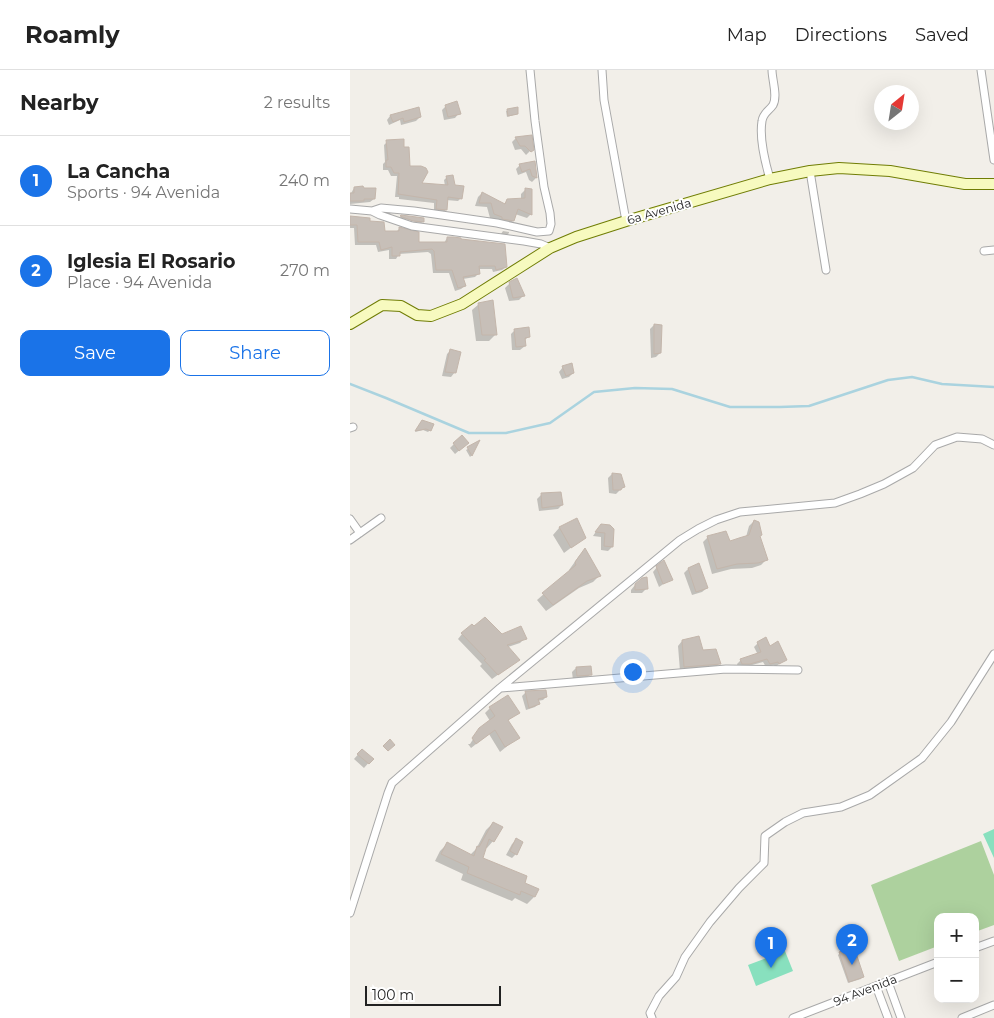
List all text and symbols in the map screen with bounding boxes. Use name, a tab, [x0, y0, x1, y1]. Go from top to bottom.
text: Roamly	[25, 20, 120, 49]
text: Map	[727, 24, 767, 46]
text: Directions	[795, 24, 887, 46]
text: Saved	[915, 24, 969, 46]
north arrow	[874, 85, 919, 130]
text: Nearby	[20, 90, 99, 115]
text: 2 results	[264, 93, 330, 112]
text: La Cancha	[67, 160, 170, 183]
text: 1	[33, 171, 39, 190]
text: 240 m	[279, 171, 330, 190]
text: Sports · 94 Avenida	[67, 183, 220, 202]
street label: 6a Avenida	[625, 195, 693, 227]
text: Iglesia El Rosario	[67, 250, 236, 273]
text: 2	[31, 261, 41, 280]
text: 270 m	[280, 261, 330, 280]
text: Place · 94 Avenida	[67, 273, 212, 292]
button: Save	[20, 330, 170, 376]
button: Share	[180, 330, 330, 376]
your location	[620, 659, 646, 685]
map controls	[934, 913, 979, 1003]
button: +	[934, 913, 979, 958]
pin: 2	[836, 924, 868, 965]
pin: 1	[755, 927, 787, 968]
button: −	[934, 958, 979, 1003]
street label: 94 Avenida	[831, 971, 899, 1009]
scale bar	[365, 983, 501, 1006]
text: 100 m	[372, 986, 414, 1004]

